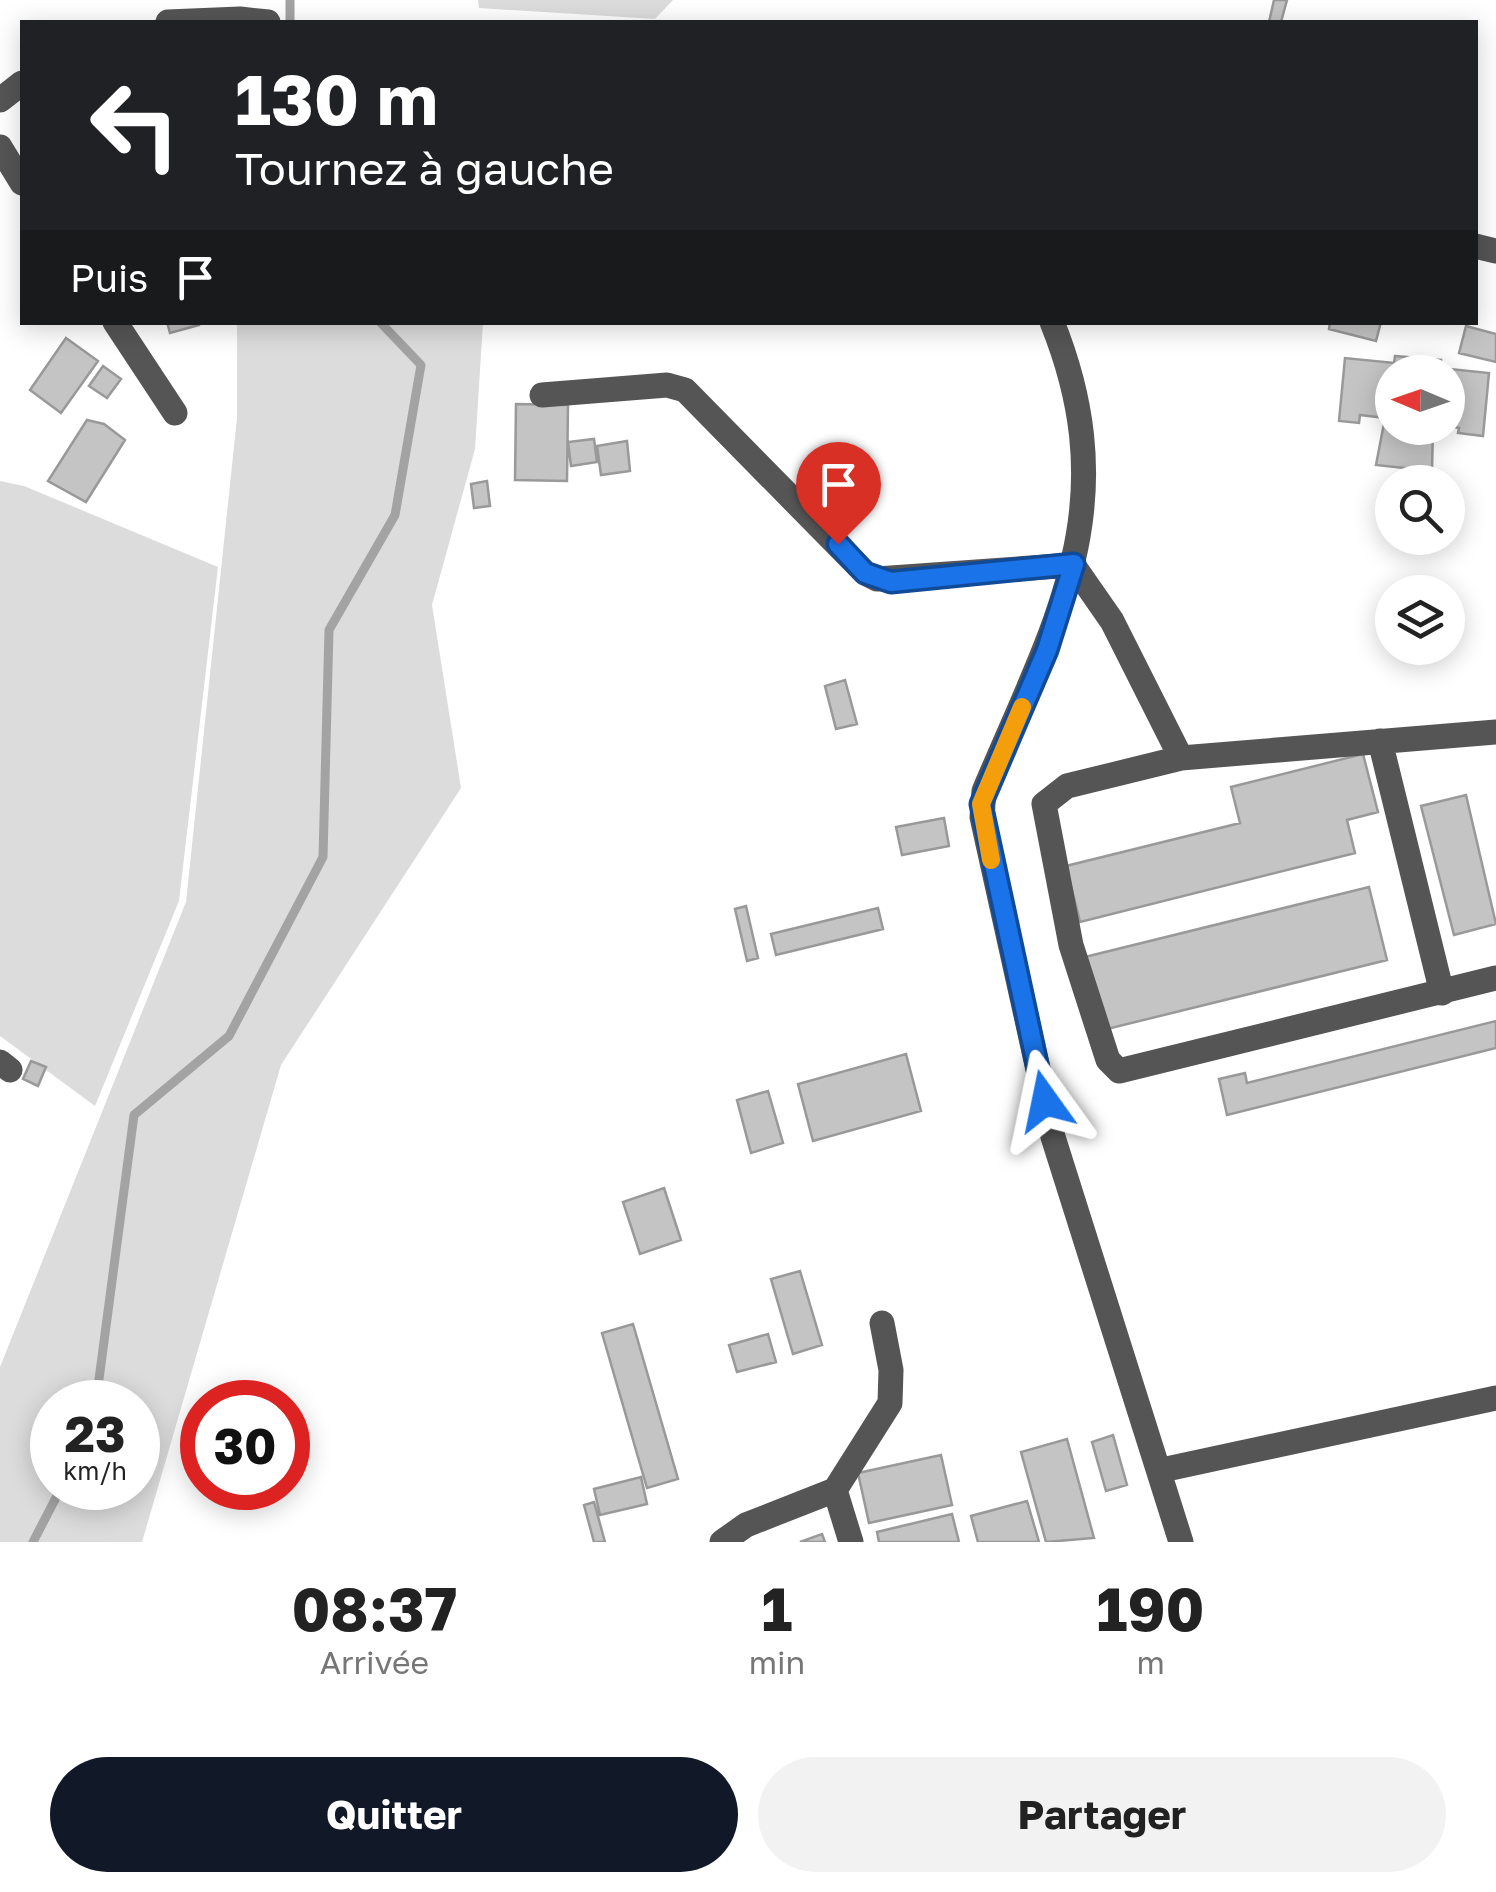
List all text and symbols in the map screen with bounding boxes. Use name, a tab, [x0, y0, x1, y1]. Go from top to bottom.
text: 130 m	[235, 56, 438, 140]
icon: left	[70, 60, 200, 190]
text: Tournez à gauche	[235, 141, 614, 195]
icon: arrive	[168, 250, 223, 305]
text: Puis	[70, 255, 148, 300]
north arrow	[1375, 355, 1465, 445]
map controls	[1375, 355, 1465, 665]
pin	[796, 442, 881, 545]
icon: arrive	[811, 457, 866, 512]
button: search	[1375, 465, 1465, 555]
button: layers	[1375, 575, 1465, 665]
position arrow	[993, 1049, 1097, 1153]
speed limit sign: 30	[180, 1380, 310, 1510]
text: 23	[64, 1403, 125, 1463]
text: km/h	[63, 1455, 127, 1486]
text: 08:37	[291, 1572, 457, 1644]
text: 1	[761, 1572, 792, 1644]
text: 190	[1097, 1572, 1205, 1644]
text: Arrivée	[320, 1643, 429, 1681]
text: min	[749, 1643, 805, 1681]
text: m	[1136, 1643, 1165, 1681]
button: Quitter	[50, 1757, 738, 1872]
button: Partager	[758, 1757, 1446, 1872]

